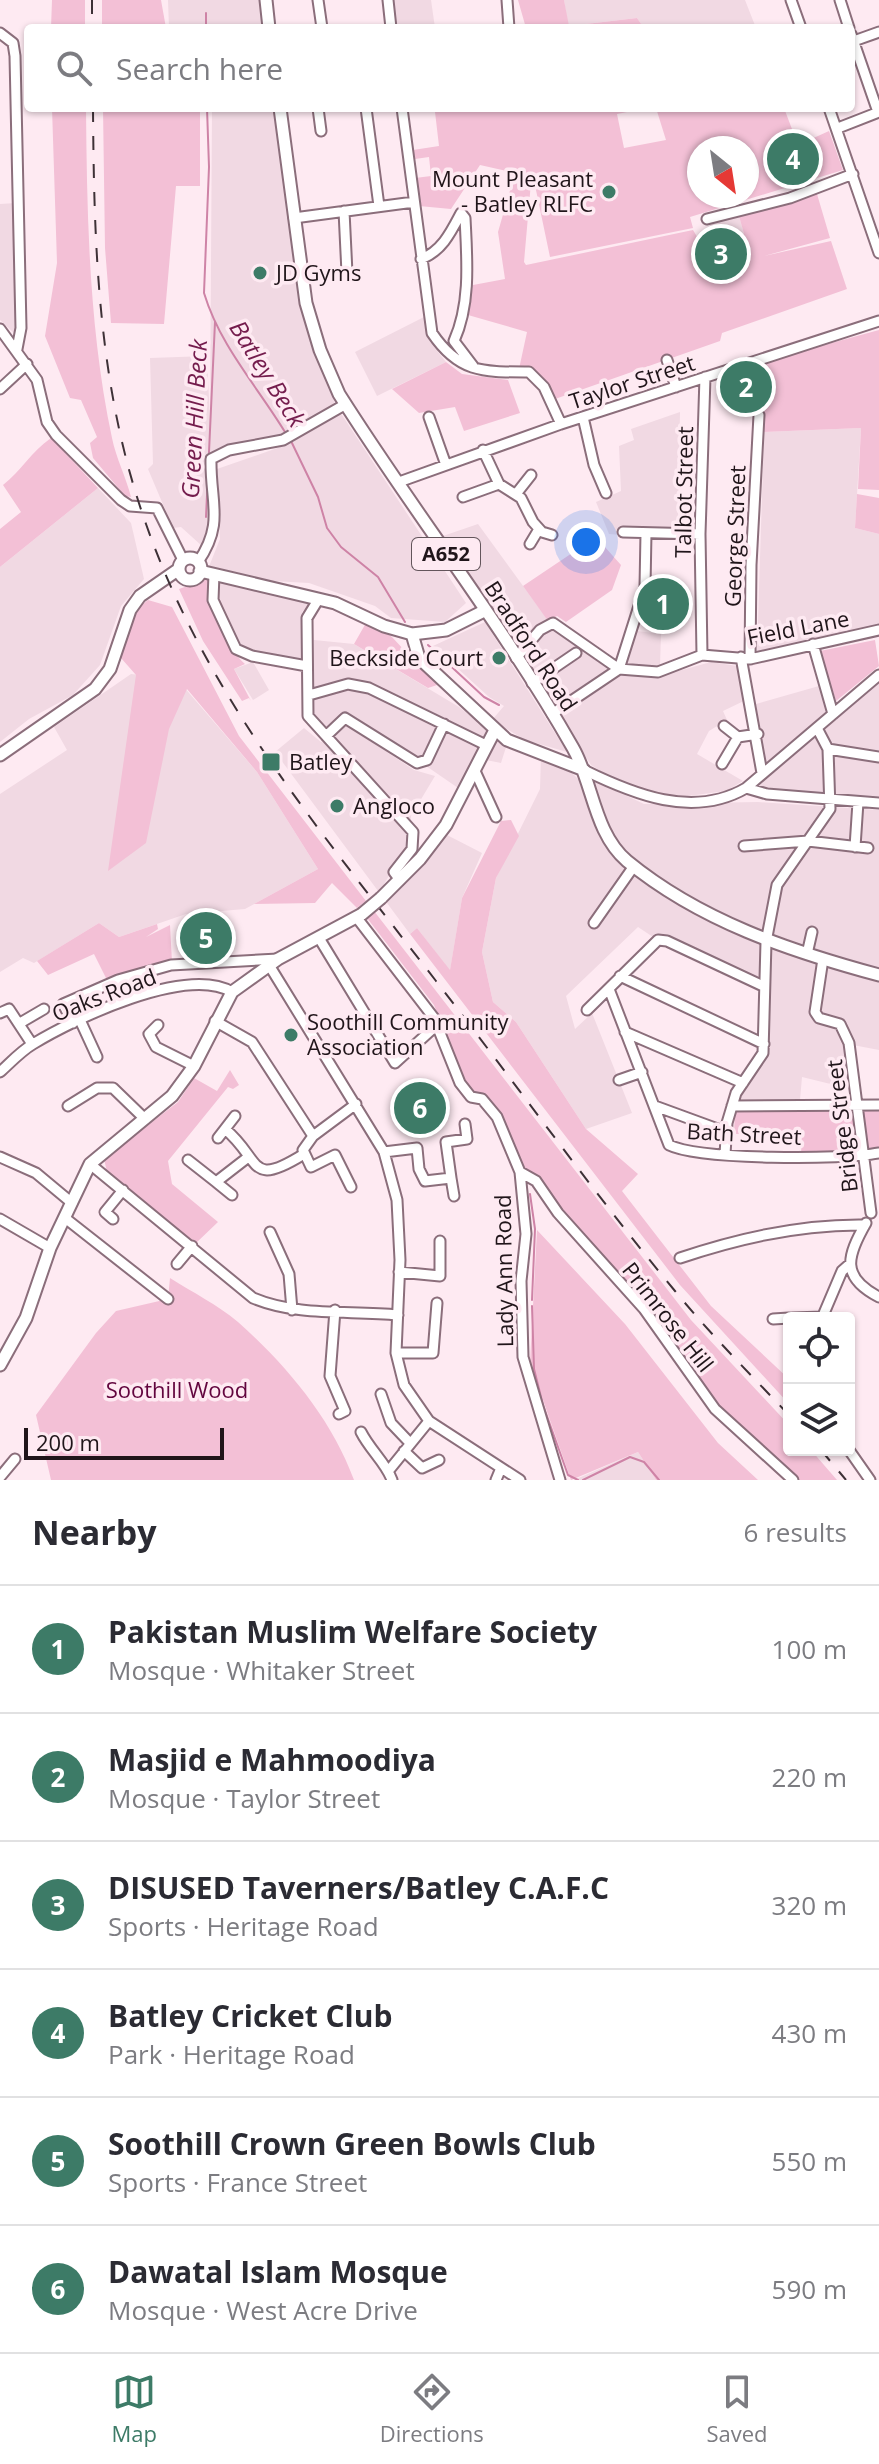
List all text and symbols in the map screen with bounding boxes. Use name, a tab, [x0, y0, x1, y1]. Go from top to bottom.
search box	[24, 24, 855, 112]
icon: search	[52, 46, 96, 90]
text: Search here	[116, 48, 283, 89]
pin: 4	[767, 129, 819, 189]
north arrow	[687, 136, 759, 208]
place label: Mount Pleasant - Batley RLFC	[432, 163, 593, 218]
marker: Mount Pleasant - Batley RLFC	[600, 183, 618, 201]
pin: 3	[695, 224, 747, 284]
place label: JD Gyms	[274, 257, 361, 287]
marker: JD Gyms	[251, 264, 269, 282]
water label: Batley Beck	[222, 314, 315, 434]
water label: Green Hill Beck	[173, 337, 214, 499]
street label: Taylor Street	[565, 347, 698, 415]
pin: 2	[720, 357, 772, 417]
street label: Talbot Street	[667, 426, 699, 558]
street label: George Street	[717, 464, 751, 607]
your location	[566, 522, 606, 562]
road number: A652	[412, 538, 480, 570]
street label: Bradford Road	[478, 574, 585, 717]
pin: 1	[637, 574, 689, 634]
street label: Field Lane	[744, 602, 851, 652]
place label: Beckside Court	[329, 642, 483, 672]
marker: Beckside Court	[490, 649, 508, 667]
place label: Batley	[289, 746, 353, 776]
marker: Batley	[260, 751, 282, 773]
place label: Angloco	[353, 790, 435, 820]
marker: Angloco	[328, 797, 346, 815]
pin: 5	[180, 908, 232, 968]
street label: Oaks Road	[47, 960, 160, 1028]
place label: Soothill Community Association	[307, 1006, 509, 1061]
marker: Soothill Community Association	[282, 1026, 300, 1044]
street label: Bridge Street	[818, 1058, 864, 1194]
pin: 6	[394, 1078, 446, 1138]
street label: Bath Street	[686, 1115, 802, 1151]
street label: Lady Ann Road	[487, 1194, 519, 1348]
street label: Primrose Hill	[616, 1255, 721, 1378]
map controls	[783, 1312, 855, 1456]
button: locate	[783, 1312, 855, 1384]
park label: Soothill Wood	[106, 1374, 248, 1404]
button: layers	[783, 1384, 855, 1456]
scale bar	[24, 1424, 224, 1460]
text: 200 m	[36, 1427, 100, 1457]
text: Nearby	[32, 1509, 157, 1555]
text: 6 results	[744, 1514, 847, 1550]
text: Pakistan Muslim Welfare Society	[108, 1611, 597, 1652]
text: 1	[51, 1631, 65, 1667]
text: 100 m	[772, 1631, 847, 1667]
text: Mosque · Whitaker Street	[108, 1652, 415, 1688]
text: Masjid e Mahmoodiya	[108, 1739, 436, 1780]
text: 2	[51, 1759, 65, 1795]
text: 220 m	[772, 1759, 847, 1795]
text: Mosque · Taylor Street	[108, 1780, 380, 1816]
text: DISUSED Taverners/Batley C.A.F.C	[108, 1867, 609, 1908]
text: 3	[51, 1887, 65, 1923]
text: 320 m	[772, 1887, 847, 1923]
text: Sports · Heritage Road	[108, 1908, 379, 1944]
text: Batley Cricket Club	[108, 1995, 392, 2036]
text: 4	[51, 2015, 65, 2051]
text: 430 m	[772, 2015, 847, 2051]
text: Park · Heritage Road	[108, 2036, 355, 2072]
text: Soothill Crown Green Bowls Club	[108, 2123, 596, 2164]
text: 5	[51, 2143, 65, 2179]
text: 550 m	[772, 2143, 847, 2179]
text: Sports · France Street	[108, 2164, 367, 2200]
text: Dawatal Islam Mosque	[108, 2251, 448, 2292]
text: 6	[51, 2271, 65, 2307]
text: 590 m	[772, 2271, 847, 2307]
text: Mosque · West Acre Drive	[108, 2292, 418, 2328]
tab: Map	[111, 2370, 157, 2448]
tab: Directions	[380, 2370, 484, 2448]
tab: Saved	[706, 2370, 768, 2448]

